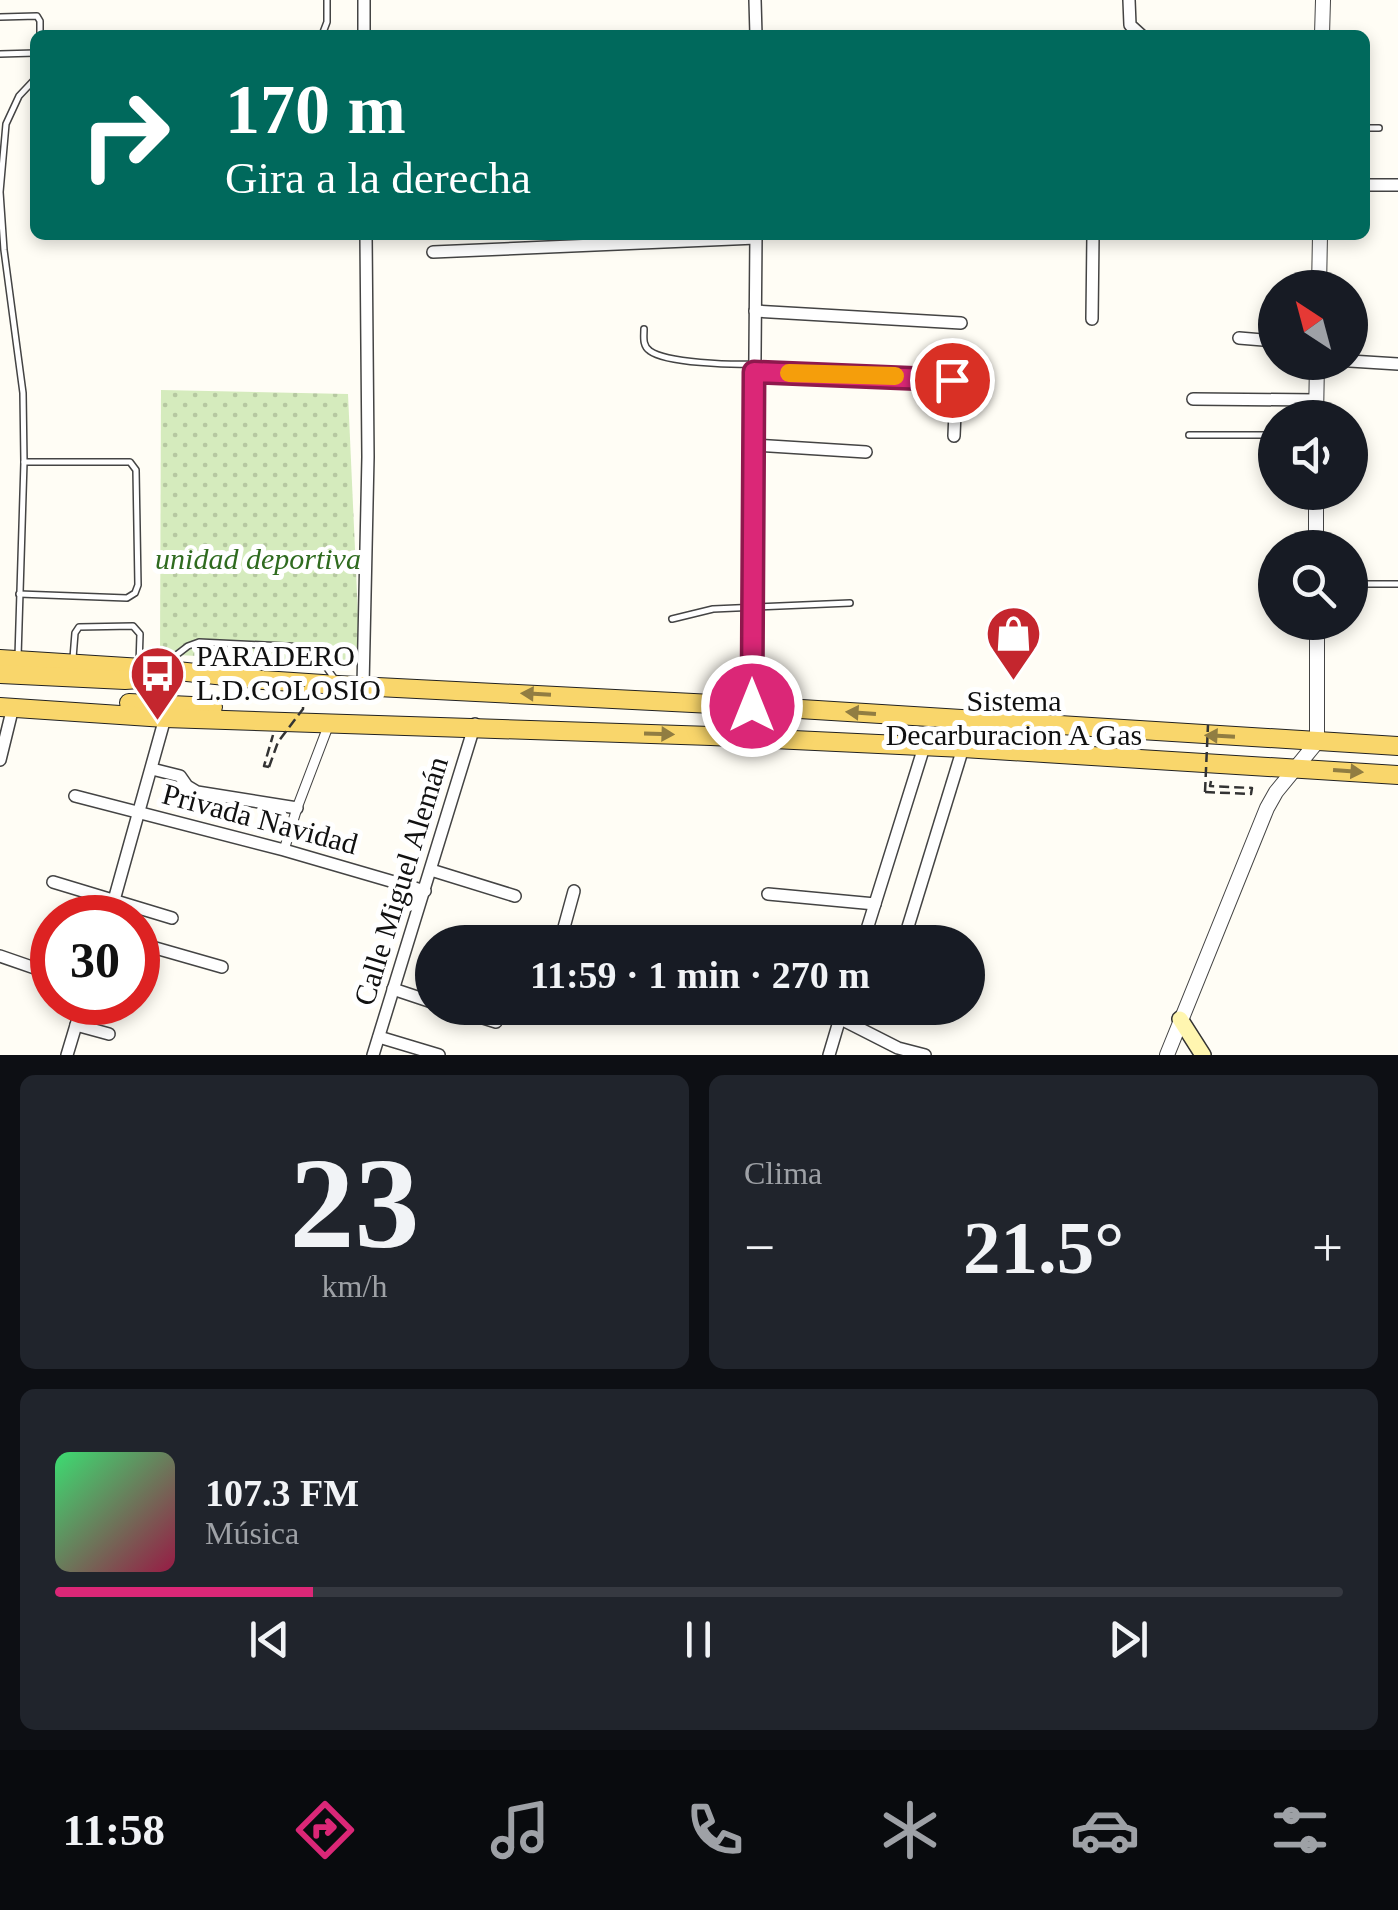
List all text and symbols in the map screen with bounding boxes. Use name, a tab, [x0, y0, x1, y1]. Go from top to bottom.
icon: right	[60, 70, 190, 200]
text: 170 m	[225, 71, 406, 148]
text: Gira a la derecha	[225, 153, 531, 203]
north arrow	[1258, 270, 1368, 380]
map controls	[1258, 270, 1368, 640]
pin	[910, 338, 995, 423]
icon: arrive	[925, 353, 980, 408]
button: sound	[1258, 400, 1368, 510]
button: search	[1258, 530, 1368, 640]
park label: unidad deportiva	[155, 542, 361, 575]
shop icon: Sistema Decarburacion A Gas	[984, 603, 1044, 682]
place label: PARADERO L.D.COLOSIO	[196, 639, 381, 706]
bus stop icon: PARADERO L.D.COLOSIO	[127, 643, 187, 722]
position arrow	[700, 654, 804, 758]
place label: Sistema Decarburacion A Gas	[886, 684, 1142, 751]
one-way arrow	[520, 686, 552, 702]
one-way arrow	[844, 705, 876, 721]
one-way arrow	[643, 727, 675, 743]
one-way arrow	[1204, 728, 1235, 744]
street label: Calle Miguel Alemán	[347, 753, 454, 1009]
one-way arrow	[1332, 763, 1364, 779]
street label: Privada Navidad	[159, 777, 361, 860]
speed limit sign: 30	[30, 895, 160, 1025]
text: 11:59 · 1 min · 270 m	[530, 954, 870, 996]
text: 23	[290, 1131, 420, 1275]
text: Clima	[744, 1155, 822, 1191]
text: 21.5°	[963, 1206, 1124, 1289]
text: −	[744, 1217, 775, 1278]
text: +	[1312, 1217, 1343, 1278]
text: km/h	[322, 1268, 387, 1304]
text: 107.3 FM	[205, 1472, 359, 1514]
text: Música	[205, 1515, 299, 1551]
icon: previous	[242, 1612, 297, 1667]
icon: pause	[671, 1612, 726, 1667]
icon: next	[1101, 1612, 1156, 1667]
icon: directions	[290, 1795, 360, 1865]
icon: music	[485, 1795, 555, 1865]
icon: phone	[680, 1795, 750, 1865]
icon: climate	[875, 1795, 945, 1865]
icon: car	[1070, 1795, 1140, 1865]
icon: filters	[1265, 1795, 1335, 1865]
text: 11:58	[63, 1805, 165, 1855]

